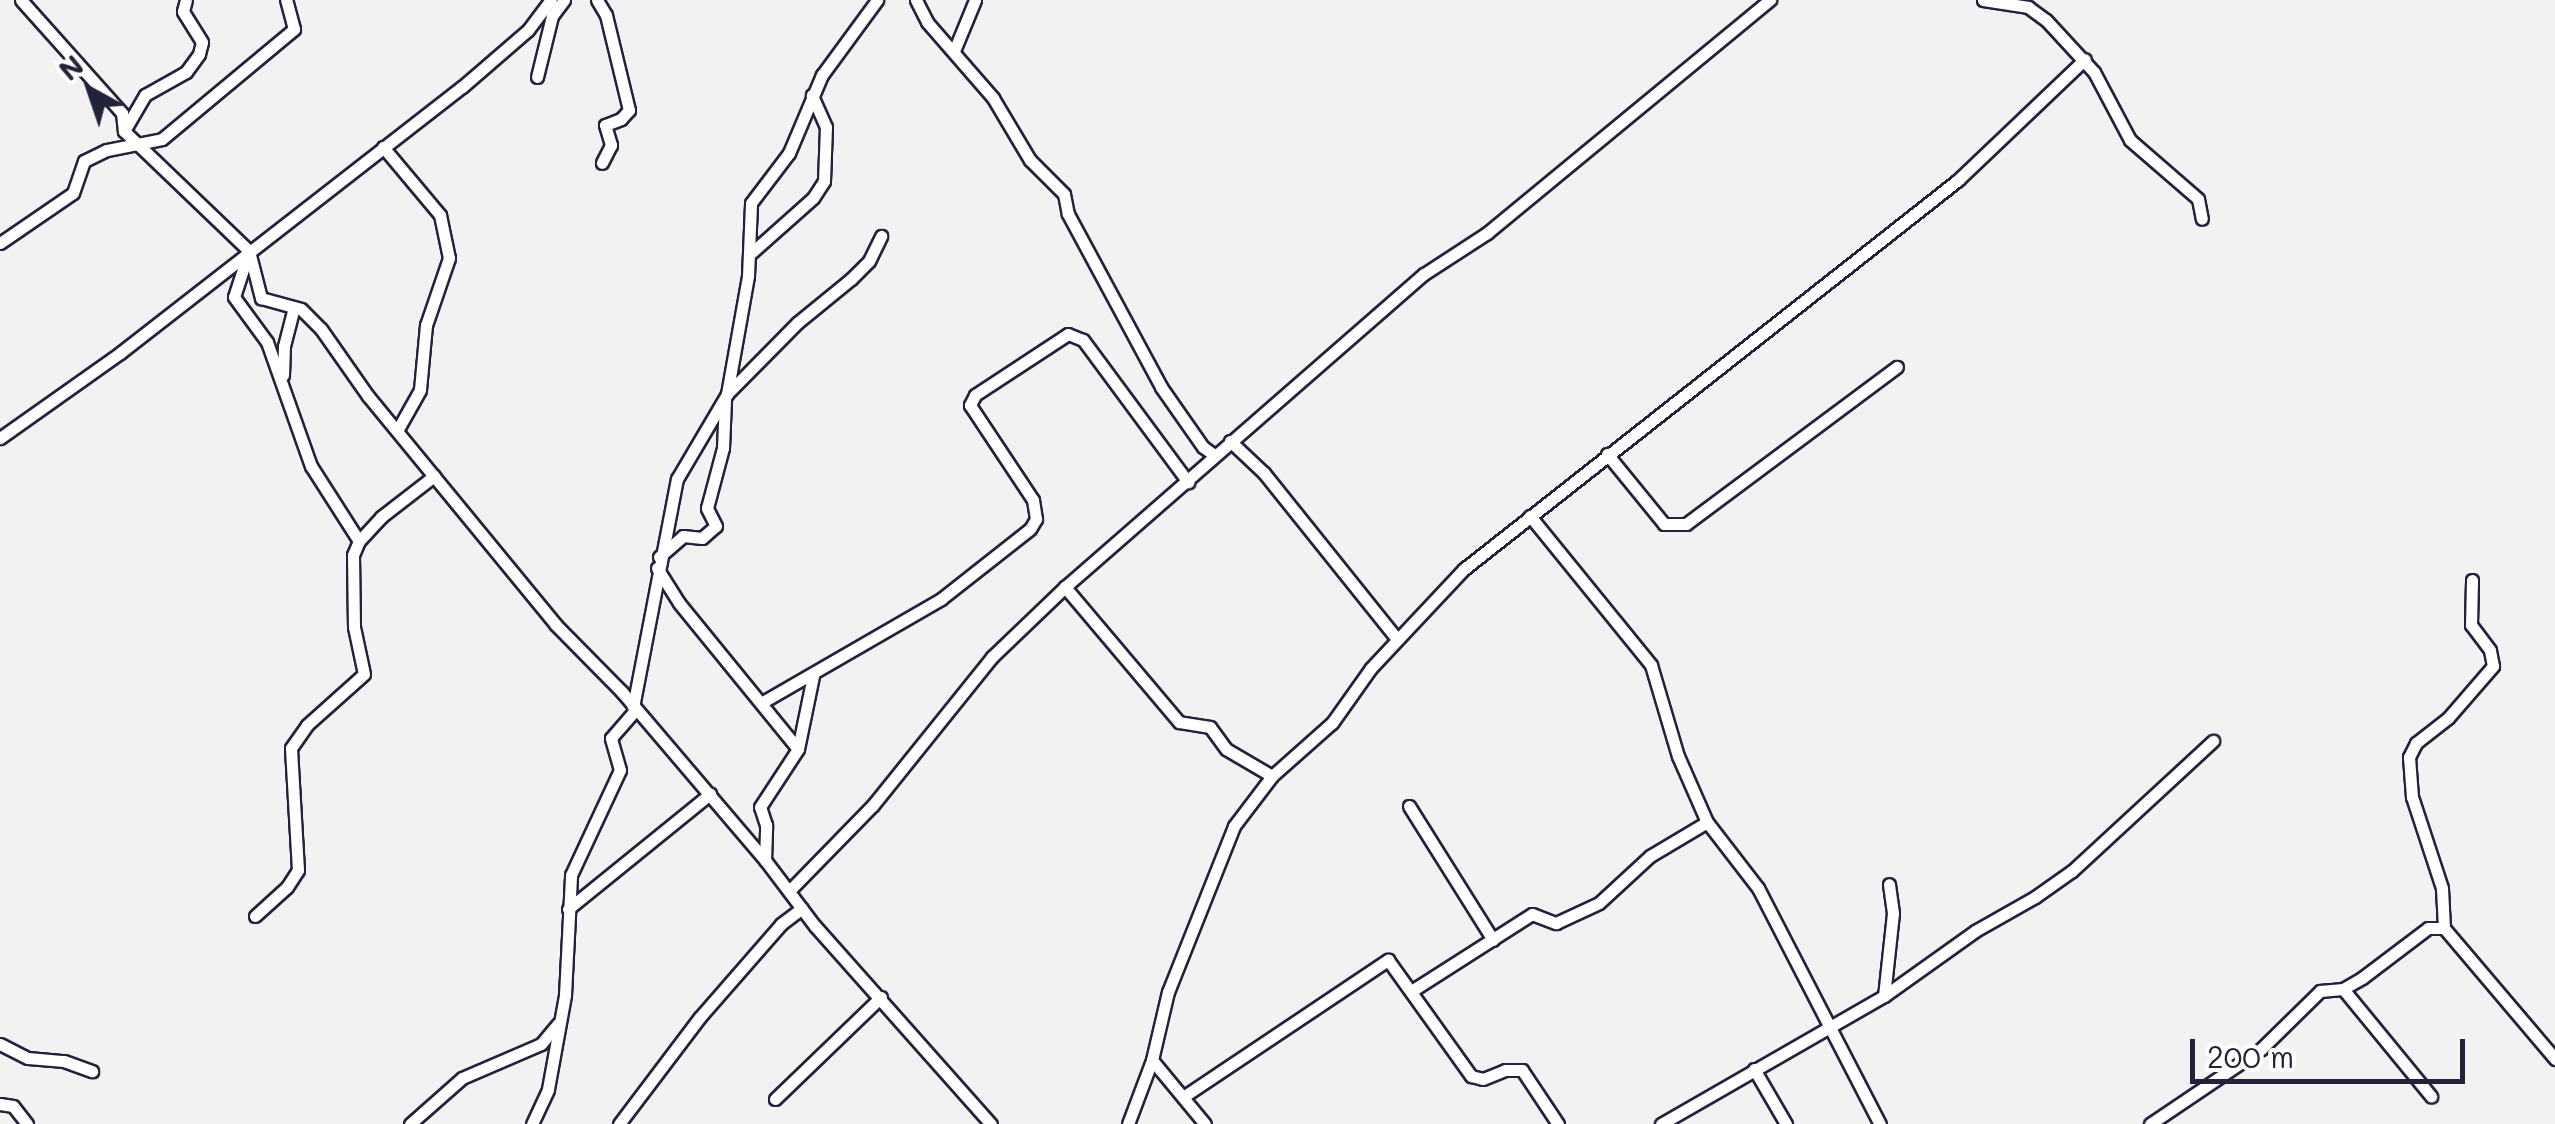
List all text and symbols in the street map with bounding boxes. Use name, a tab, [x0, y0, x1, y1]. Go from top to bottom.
north arrow	[40, 40, 140, 140]
text: N	[51, 46, 90, 88]
scale bar	[2195, 1019, 2470, 1081]
text: 200 m	[2207, 1036, 2294, 1076]

